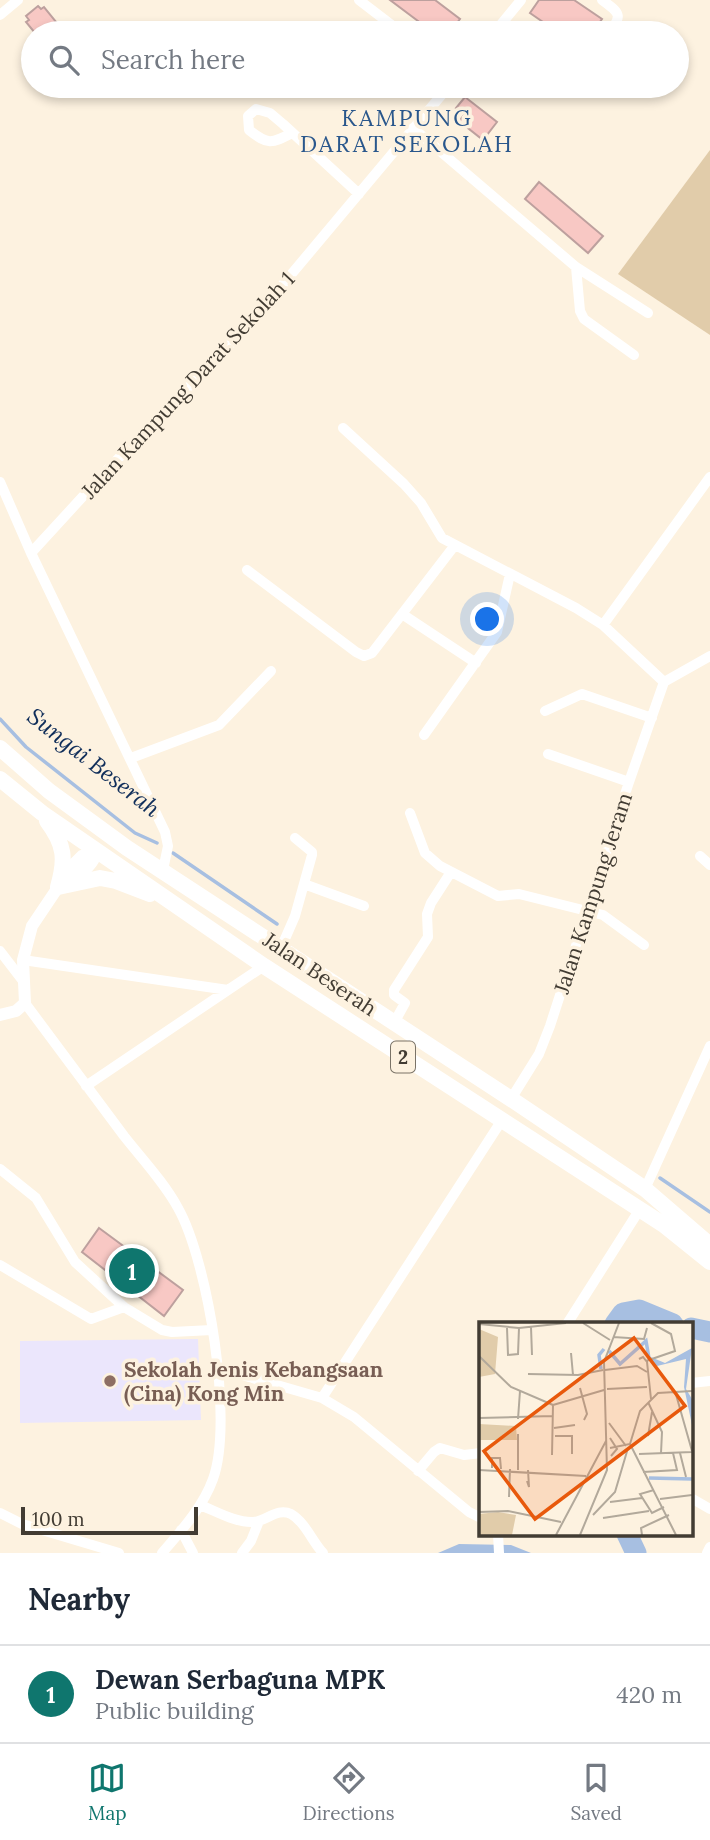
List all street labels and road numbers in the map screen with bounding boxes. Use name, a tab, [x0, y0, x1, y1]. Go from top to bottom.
street label: Jalan Kampung Darat Sekolah 1	[75, 266, 300, 505]
street label: Jalan Kampung Jeram	[547, 789, 638, 998]
street label: Jalan Beserah	[257, 926, 382, 1022]
road number: 2	[391, 1042, 415, 1072]

